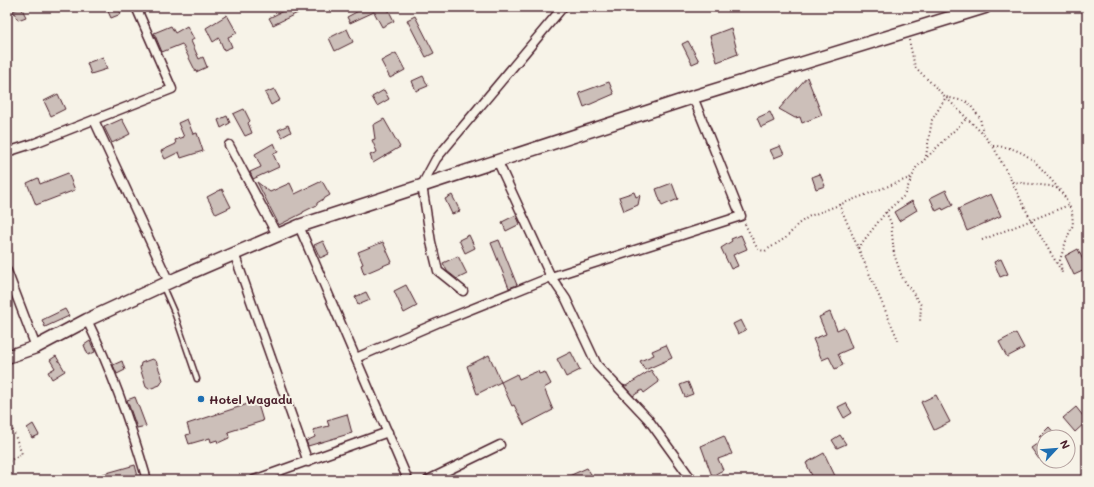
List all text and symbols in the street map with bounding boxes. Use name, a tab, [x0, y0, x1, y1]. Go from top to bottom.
place label: Hotel Wagadu	[209, 391, 293, 407]
marker: Hotel Wagadu	[196, 394, 206, 404]
north arrow	[1036, 429, 1076, 469]
text: N	[1057, 437, 1074, 451]

